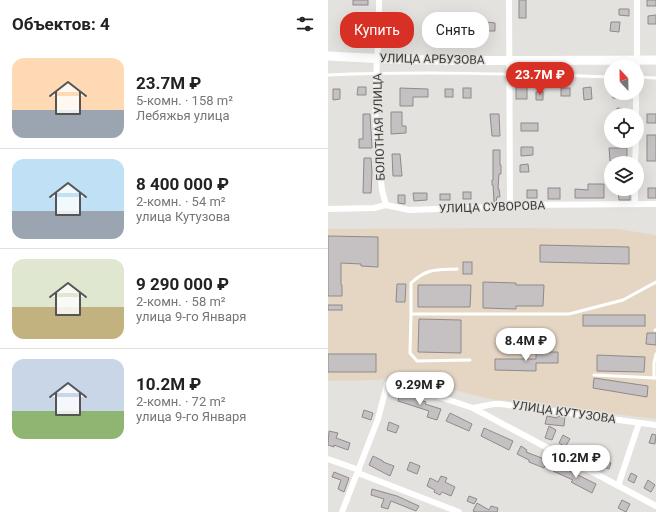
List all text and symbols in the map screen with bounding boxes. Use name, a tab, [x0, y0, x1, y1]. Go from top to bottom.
chip: Купить	[340, 12, 414, 48]
chip: Снять	[422, 12, 489, 48]
icon: filters	[294, 13, 316, 35]
text: Объектов: 4	[12, 14, 110, 34]
street label: УЛИЦА АРБУЗОВА	[379, 51, 485, 67]
north arrow	[604, 60, 644, 100]
map controls	[604, 60, 644, 196]
pin: 23.7M ₽	[503, 62, 577, 96]
text: 23.7M ₽	[515, 67, 565, 82]
text: 23.7M ₽	[136, 73, 201, 93]
street label: БОЛОТНАЯ УЛИЦА	[370, 73, 388, 181]
icon: home	[44, 74, 92, 122]
text: 5-комн. · 158 m²	[136, 93, 233, 108]
text: Лебяжья улица	[136, 108, 230, 123]
button: locate	[604, 108, 644, 148]
button: layers	[604, 156, 644, 196]
text: 8 400 000 ₽	[136, 174, 229, 194]
icon: home	[44, 175, 92, 223]
text: 2-комн. · 54 m²	[136, 194, 226, 209]
street label: УЛИЦА СУВОРОВА	[439, 198, 545, 216]
text: улица Кутузова	[136, 209, 230, 224]
text: 9 290 000 ₽	[136, 274, 229, 294]
icon: home	[44, 275, 92, 323]
text: 2-комн. · 58 m²	[136, 294, 226, 309]
text: улица 9-го Января	[136, 309, 247, 324]
pin: 8.4M ₽	[493, 328, 559, 362]
text: 8.4M ₽	[505, 333, 547, 348]
pin: 9.29M ₽	[383, 372, 457, 406]
text: 10.2M ₽	[136, 374, 201, 394]
icon: home	[44, 375, 92, 423]
text: 9.29M ₽	[395, 377, 445, 392]
text: 2-комн. · 72 m²	[136, 394, 226, 409]
street label: УЛИЦА КУТУЗОВА	[511, 398, 617, 426]
text: улица 9-го Января	[136, 409, 247, 424]
pin: 10.2M ₽	[539, 445, 613, 479]
text: 10.2M ₽	[551, 450, 601, 465]

